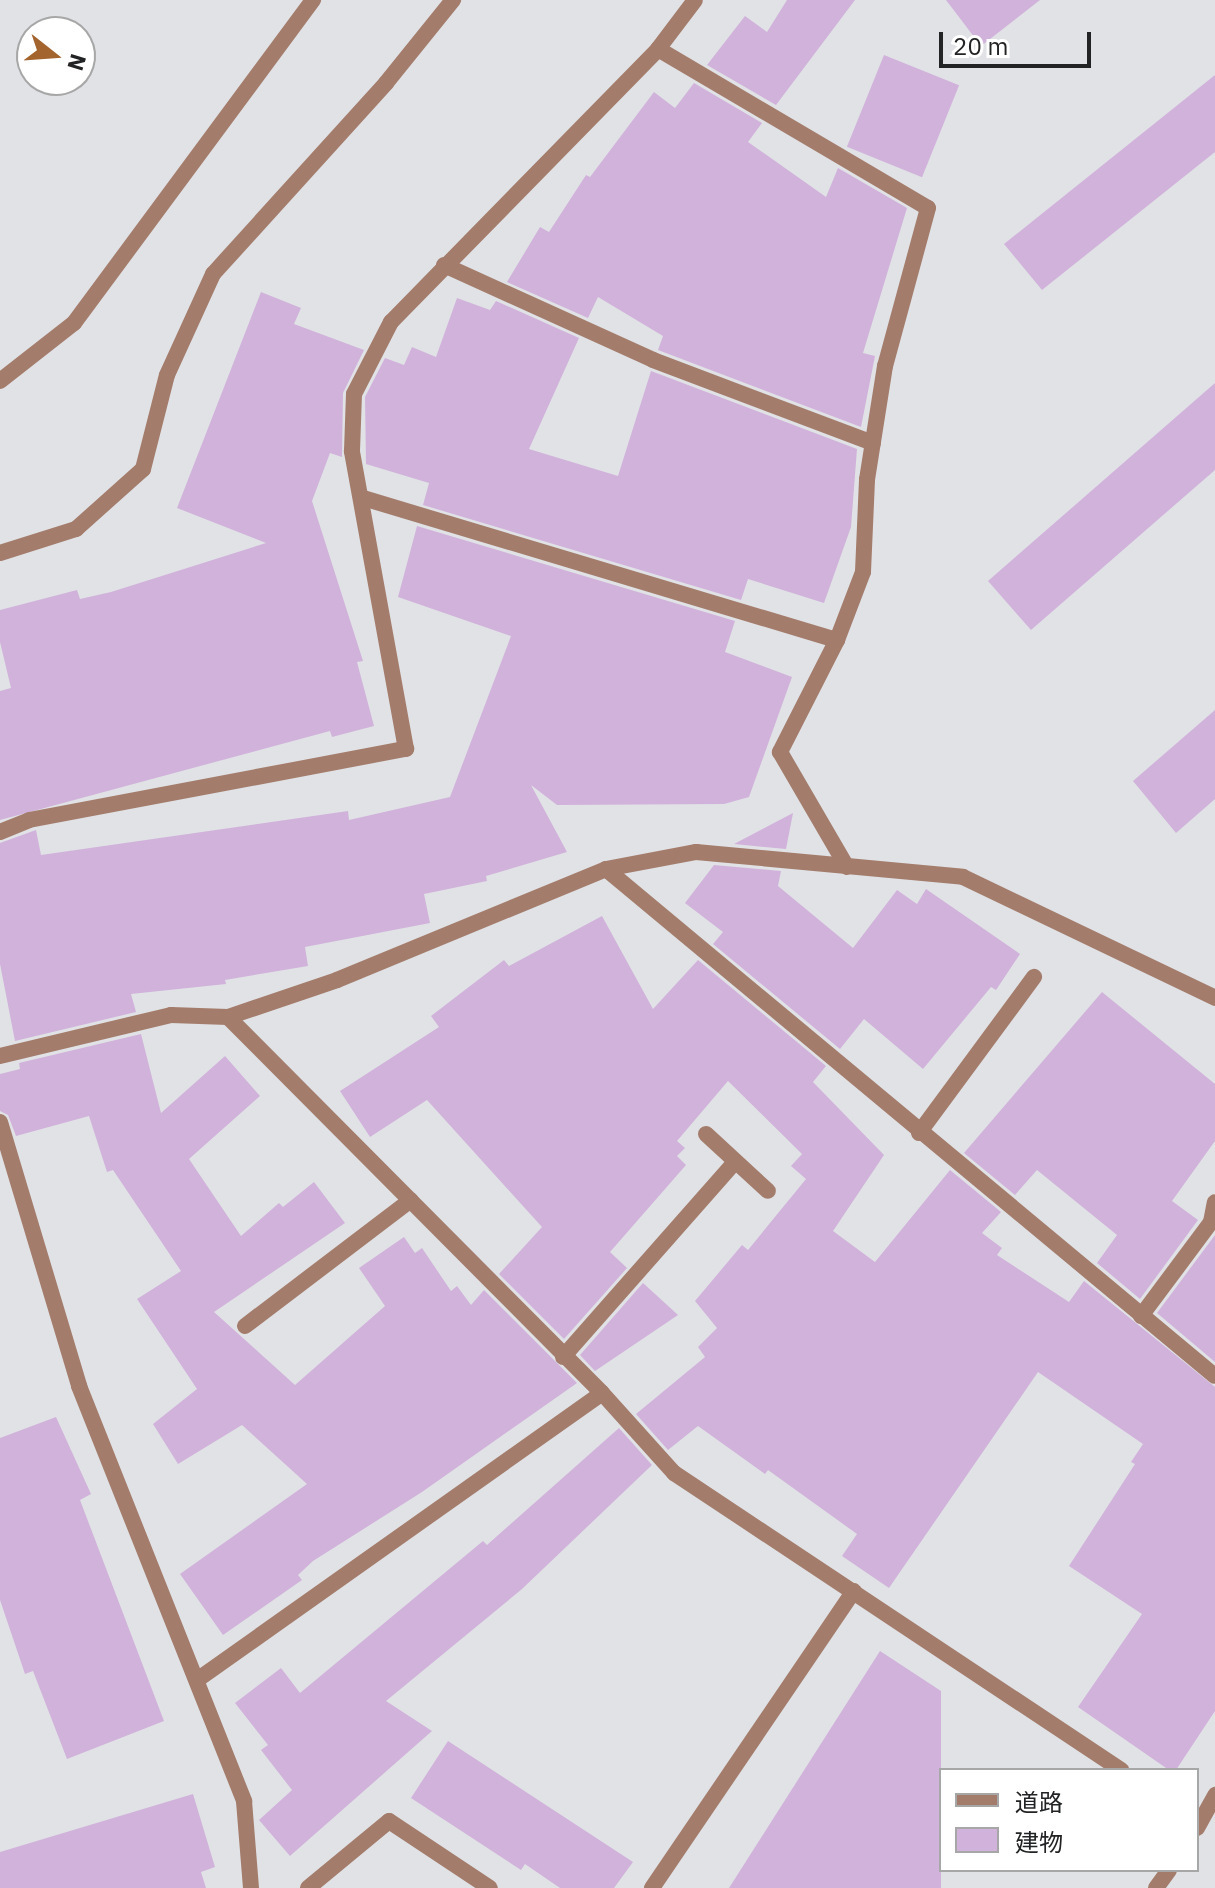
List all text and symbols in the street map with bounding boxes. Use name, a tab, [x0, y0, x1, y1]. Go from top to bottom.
north arrow	[16, 16, 96, 96]
scale bar	[943, 16, 1095, 66]
text: 20 m	[953, 30, 1008, 62]
text: N	[61, 51, 94, 74]
legend	[939, 1768, 1199, 1872]
text: 道路	[1015, 1786, 1063, 1818]
text: 建物	[1015, 1826, 1063, 1858]

